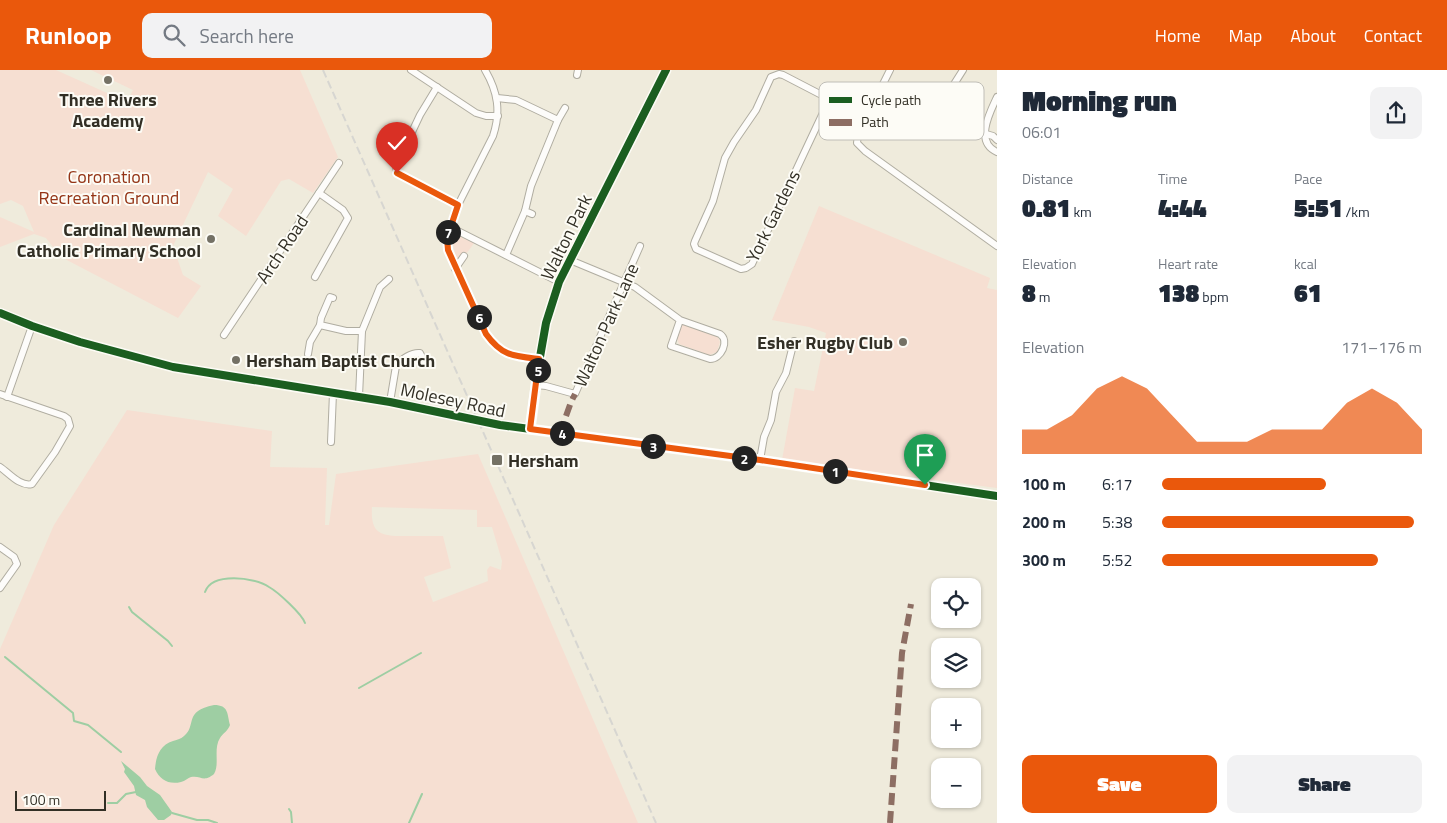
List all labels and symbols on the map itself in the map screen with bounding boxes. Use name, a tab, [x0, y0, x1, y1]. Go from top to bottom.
marker: Three Rivers Academy	[102, 74, 114, 86]
legend	[819, 82, 984, 140]
place label: Three Rivers Academy	[59, 86, 157, 134]
text: Cycle path	[861, 89, 921, 110]
text: Path	[861, 111, 889, 132]
pin	[376, 122, 418, 173]
park label: Coronation Recreation Ground	[39, 163, 179, 211]
street label: York Gardens	[739, 165, 807, 267]
street label: Walton Park	[534, 189, 599, 285]
street label: Arch Road	[249, 209, 315, 289]
place label: Cardinal Newman Catholic Primary School	[17, 216, 201, 264]
pin: 7	[436, 220, 460, 244]
marker: Cardinal Newman Catholic Primary School	[205, 233, 217, 245]
street label: Walton Park Lane	[567, 259, 645, 391]
pin: 6	[466, 304, 492, 330]
place label: Esher Rugby Club	[757, 329, 893, 356]
marker: Esher Rugby Club	[897, 336, 909, 348]
place label: Hersham Baptist Church	[246, 347, 435, 374]
marker: Hersham Baptist Church	[230, 354, 242, 366]
pin: 5	[526, 358, 550, 382]
street label: Molesey Road	[398, 376, 508, 424]
pin: 4	[550, 420, 574, 446]
pin: 3	[640, 434, 666, 458]
pin	[904, 434, 946, 485]
pin: 2	[732, 446, 756, 470]
place label: Hersham	[508, 447, 579, 474]
marker: Hersham	[490, 453, 504, 467]
pin: 1	[822, 458, 848, 484]
scale bar	[15, 788, 106, 811]

